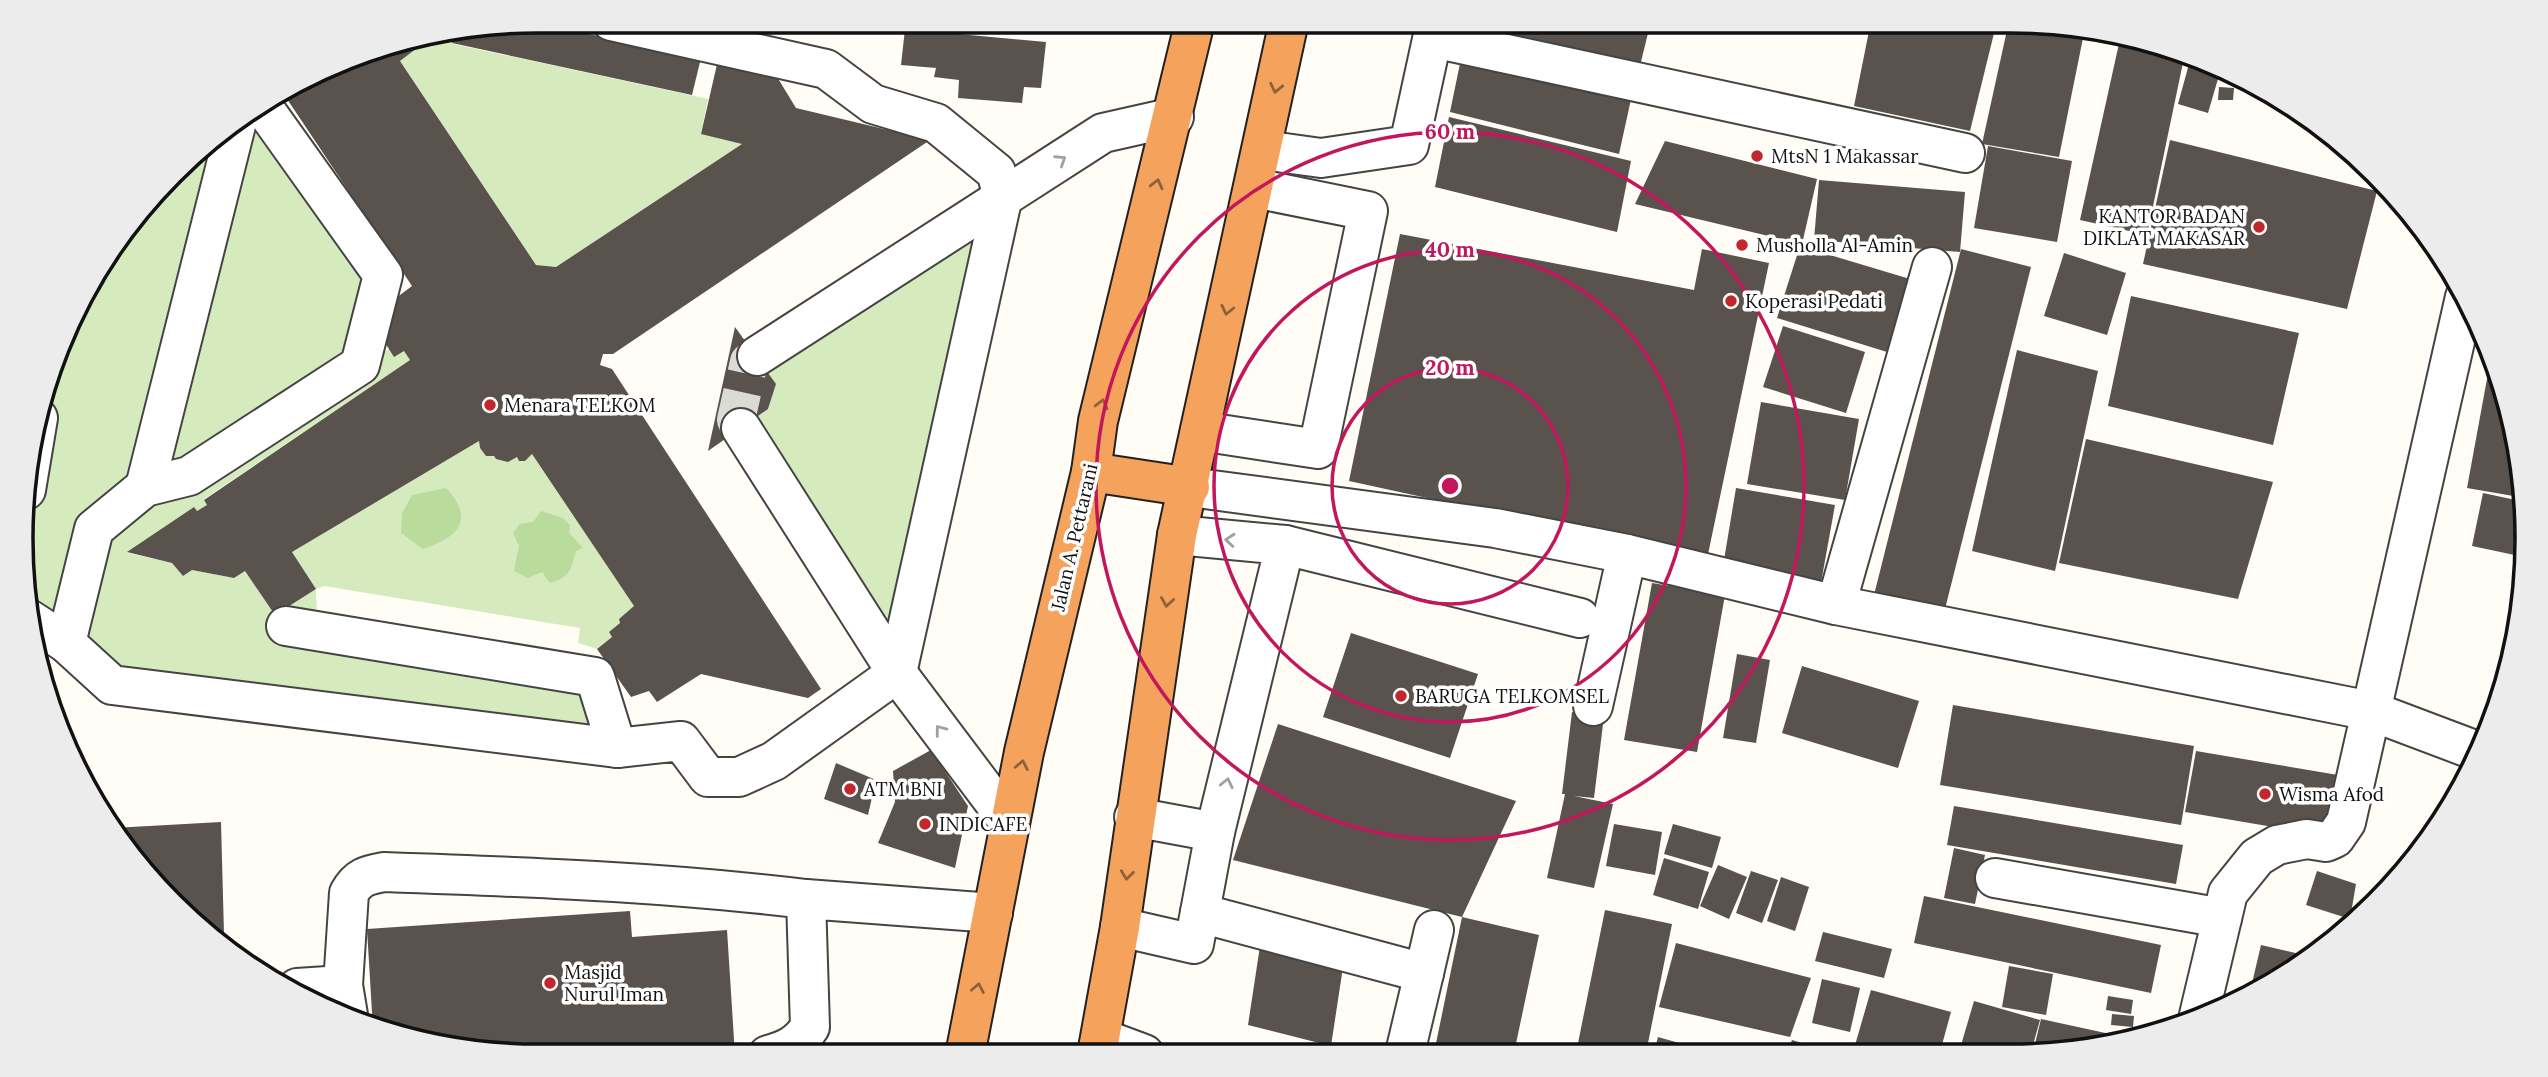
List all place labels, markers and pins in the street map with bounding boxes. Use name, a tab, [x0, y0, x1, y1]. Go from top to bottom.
place label: MtsN 1 Makassar	[1771, 144, 1919, 168]
marker: MtsN 1 Makassar	[1749, 148, 1765, 164]
place label: KANTOR BADAN DIKLAT MAKASAR	[2083, 204, 2245, 250]
marker: KANTOR BADAN DIKLAT MAKASAR	[2251, 219, 2267, 235]
place label: Musholla Al-Amin	[1756, 233, 1913, 257]
marker: Musholla Al-Amin	[1734, 237, 1750, 253]
place label: Koperasi Pedati	[1745, 289, 1883, 313]
marker: Koperasi Pedati	[1723, 293, 1739, 309]
place label: Menara TELKOM	[504, 393, 656, 417]
marker: Menara TELKOM	[482, 397, 498, 413]
centre of rings	[1438, 474, 1462, 498]
place label: BARUGA TELKOMSEL	[1415, 684, 1609, 708]
marker: BARUGA TELKOMSEL	[1393, 688, 1409, 704]
place label: ATM BNI	[863, 777, 943, 801]
marker: ATM BNI	[842, 781, 858, 797]
place label: Wisma Afod	[2279, 782, 2384, 806]
marker: Wisma Afod	[2257, 786, 2273, 802]
place label: INDICAFE	[939, 812, 1027, 836]
marker: INDICAFE	[917, 816, 933, 832]
place label: Masjid Nurul Iman	[564, 960, 664, 1006]
marker: Masjid Nurul Iman	[542, 975, 558, 991]

